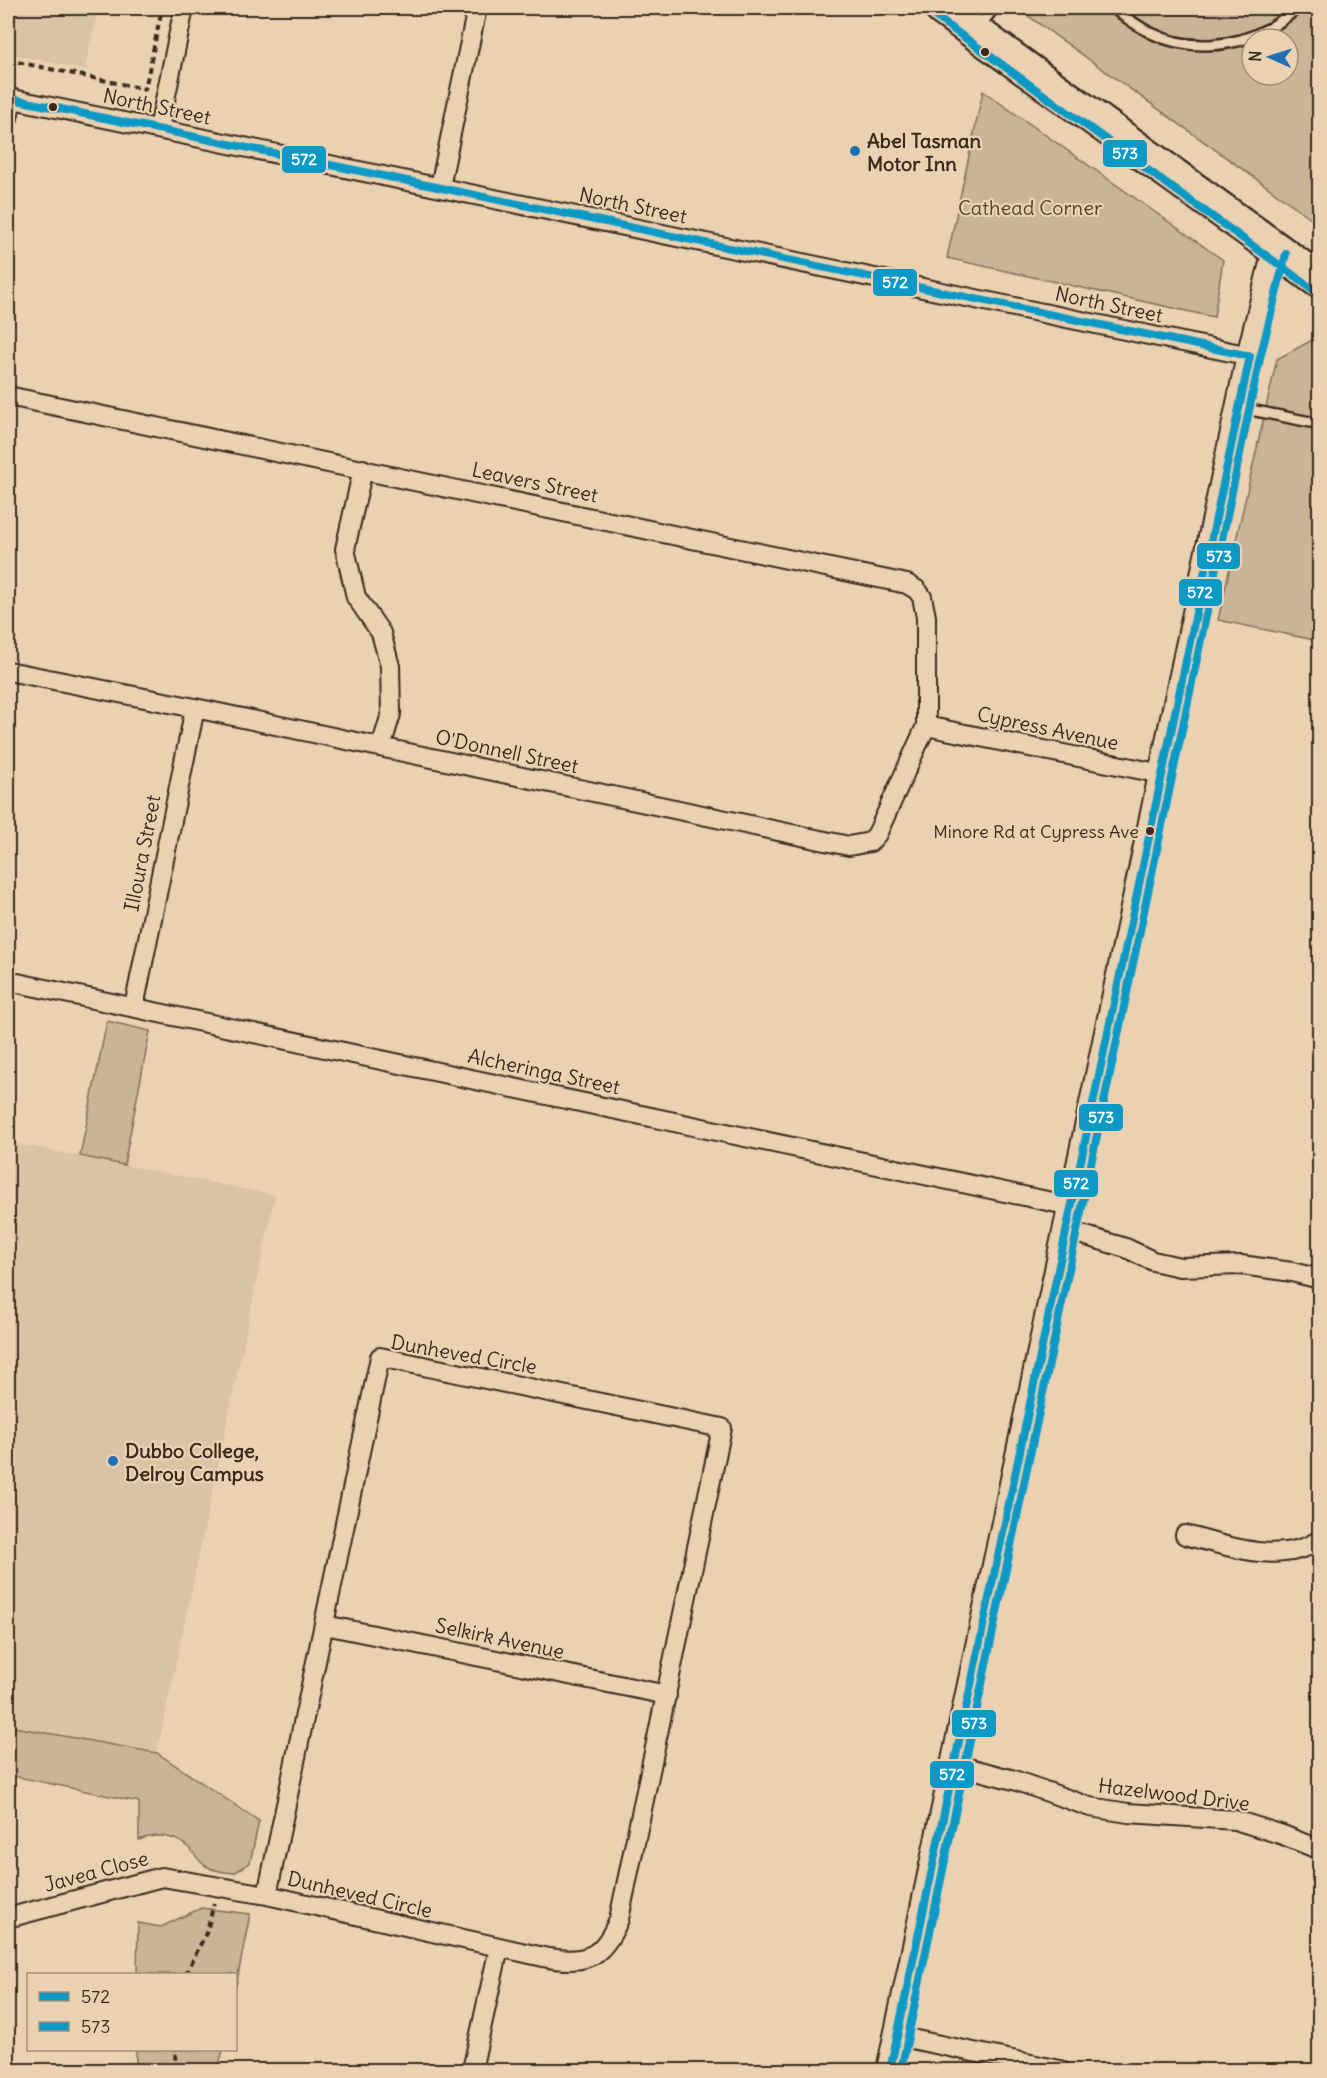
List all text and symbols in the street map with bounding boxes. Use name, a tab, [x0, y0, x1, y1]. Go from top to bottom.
north arrow	[1240, 27, 1300, 87]
unlabelled marker	[979, 46, 991, 58]
text: N	[1245, 50, 1265, 62]
street label: North Street	[101, 82, 213, 130]
unlabelled marker	[47, 101, 59, 113]
place label: Abel Tasman Motor Inn	[867, 128, 982, 176]
line badge: 573	[1102, 139, 1148, 168]
text: 573	[1112, 143, 1138, 163]
marker: Abel Tasman Motor Inn	[848, 144, 862, 158]
line badge: 572	[281, 145, 327, 174]
text: 572	[291, 149, 317, 169]
street label: North Street	[577, 181, 689, 229]
park label: Cathead Corner	[958, 195, 1102, 220]
line badge: 572	[872, 268, 918, 297]
text: 572	[882, 272, 908, 292]
street label: North Street	[1053, 280, 1165, 328]
street label: Leavers Street	[470, 456, 601, 508]
line badge: 573	[1196, 542, 1241, 570]
text: 573	[1206, 546, 1232, 566]
line badge: 572	[1178, 578, 1223, 607]
text: 572	[1187, 582, 1213, 602]
street label: Cypress Avenue	[975, 701, 1121, 755]
street label: O'Donnell Street	[433, 724, 581, 778]
street label: Illoura Street	[118, 792, 166, 913]
place label: Minore Rd at Cypress Ave	[933, 820, 1139, 843]
marker: Minore Rd at Cypress Ave	[1144, 825, 1156, 837]
street label: Alcheringa Street	[466, 1043, 623, 1099]
line badge: 573	[1078, 1103, 1124, 1132]
text: 573	[1088, 1107, 1114, 1127]
line badge: 572	[1053, 1169, 1099, 1198]
text: 572	[1063, 1173, 1089, 1193]
street label: Dunheved Circle	[389, 1329, 539, 1379]
place label: Dubbo College, Delroy Campus	[125, 1438, 264, 1486]
marker: Dubbo College, Delroy Campus	[106, 1454, 120, 1468]
street label: Selkirk Avenue	[433, 1612, 567, 1664]
line badge: 573	[951, 1709, 997, 1738]
text: 573	[961, 1713, 987, 1733]
line badge: 572	[929, 1760, 975, 1789]
text: 572	[939, 1764, 965, 1784]
street label: Hazelwood Drive	[1097, 1772, 1251, 1816]
street label: Javea Close	[41, 1845, 151, 1897]
street label: Dunheved Circle	[285, 1865, 435, 1923]
legend	[27, 1973, 237, 2051]
text: 572	[81, 1985, 110, 2008]
text: 573	[81, 2015, 110, 2038]

